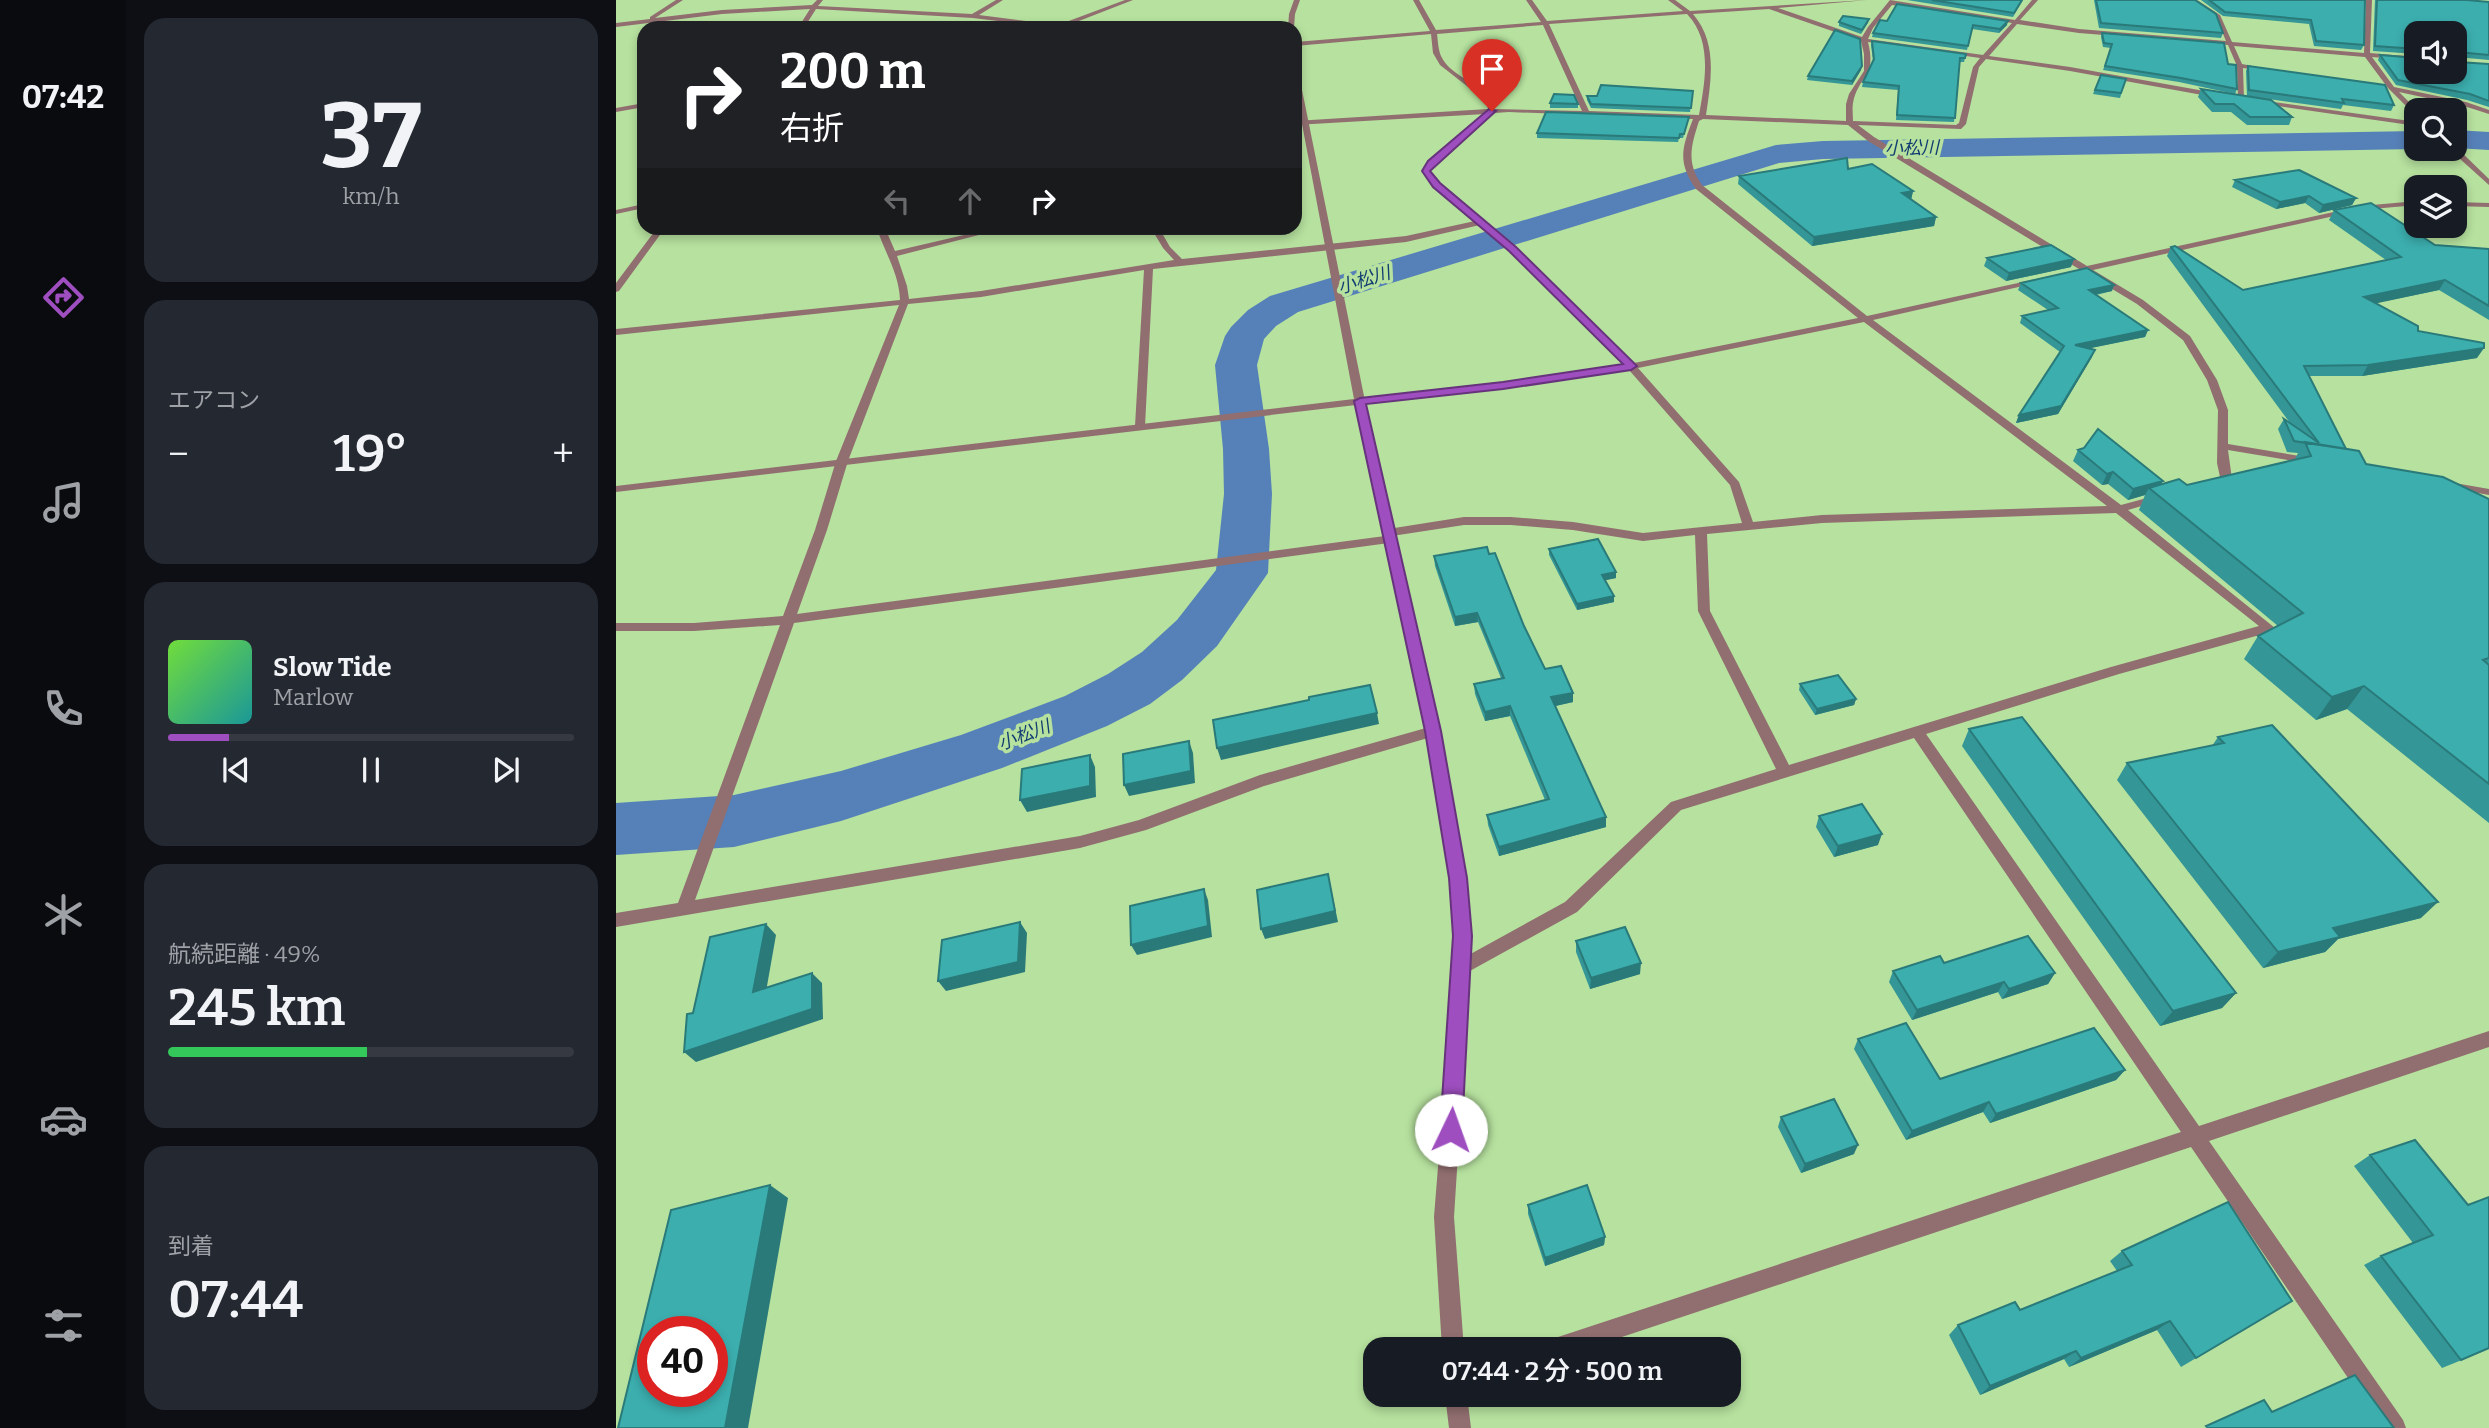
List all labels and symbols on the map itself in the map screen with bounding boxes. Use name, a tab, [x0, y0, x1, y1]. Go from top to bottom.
pin	[1462, 39, 1522, 111]
water label: 小松川	[1885, 136, 1941, 159]
water label: 小松川	[1335, 261, 1395, 298]
water label: 小松川	[995, 714, 1055, 755]
position arrow	[1414, 1093, 1488, 1167]
speed limit sign: 40	[637, 1316, 728, 1407]

